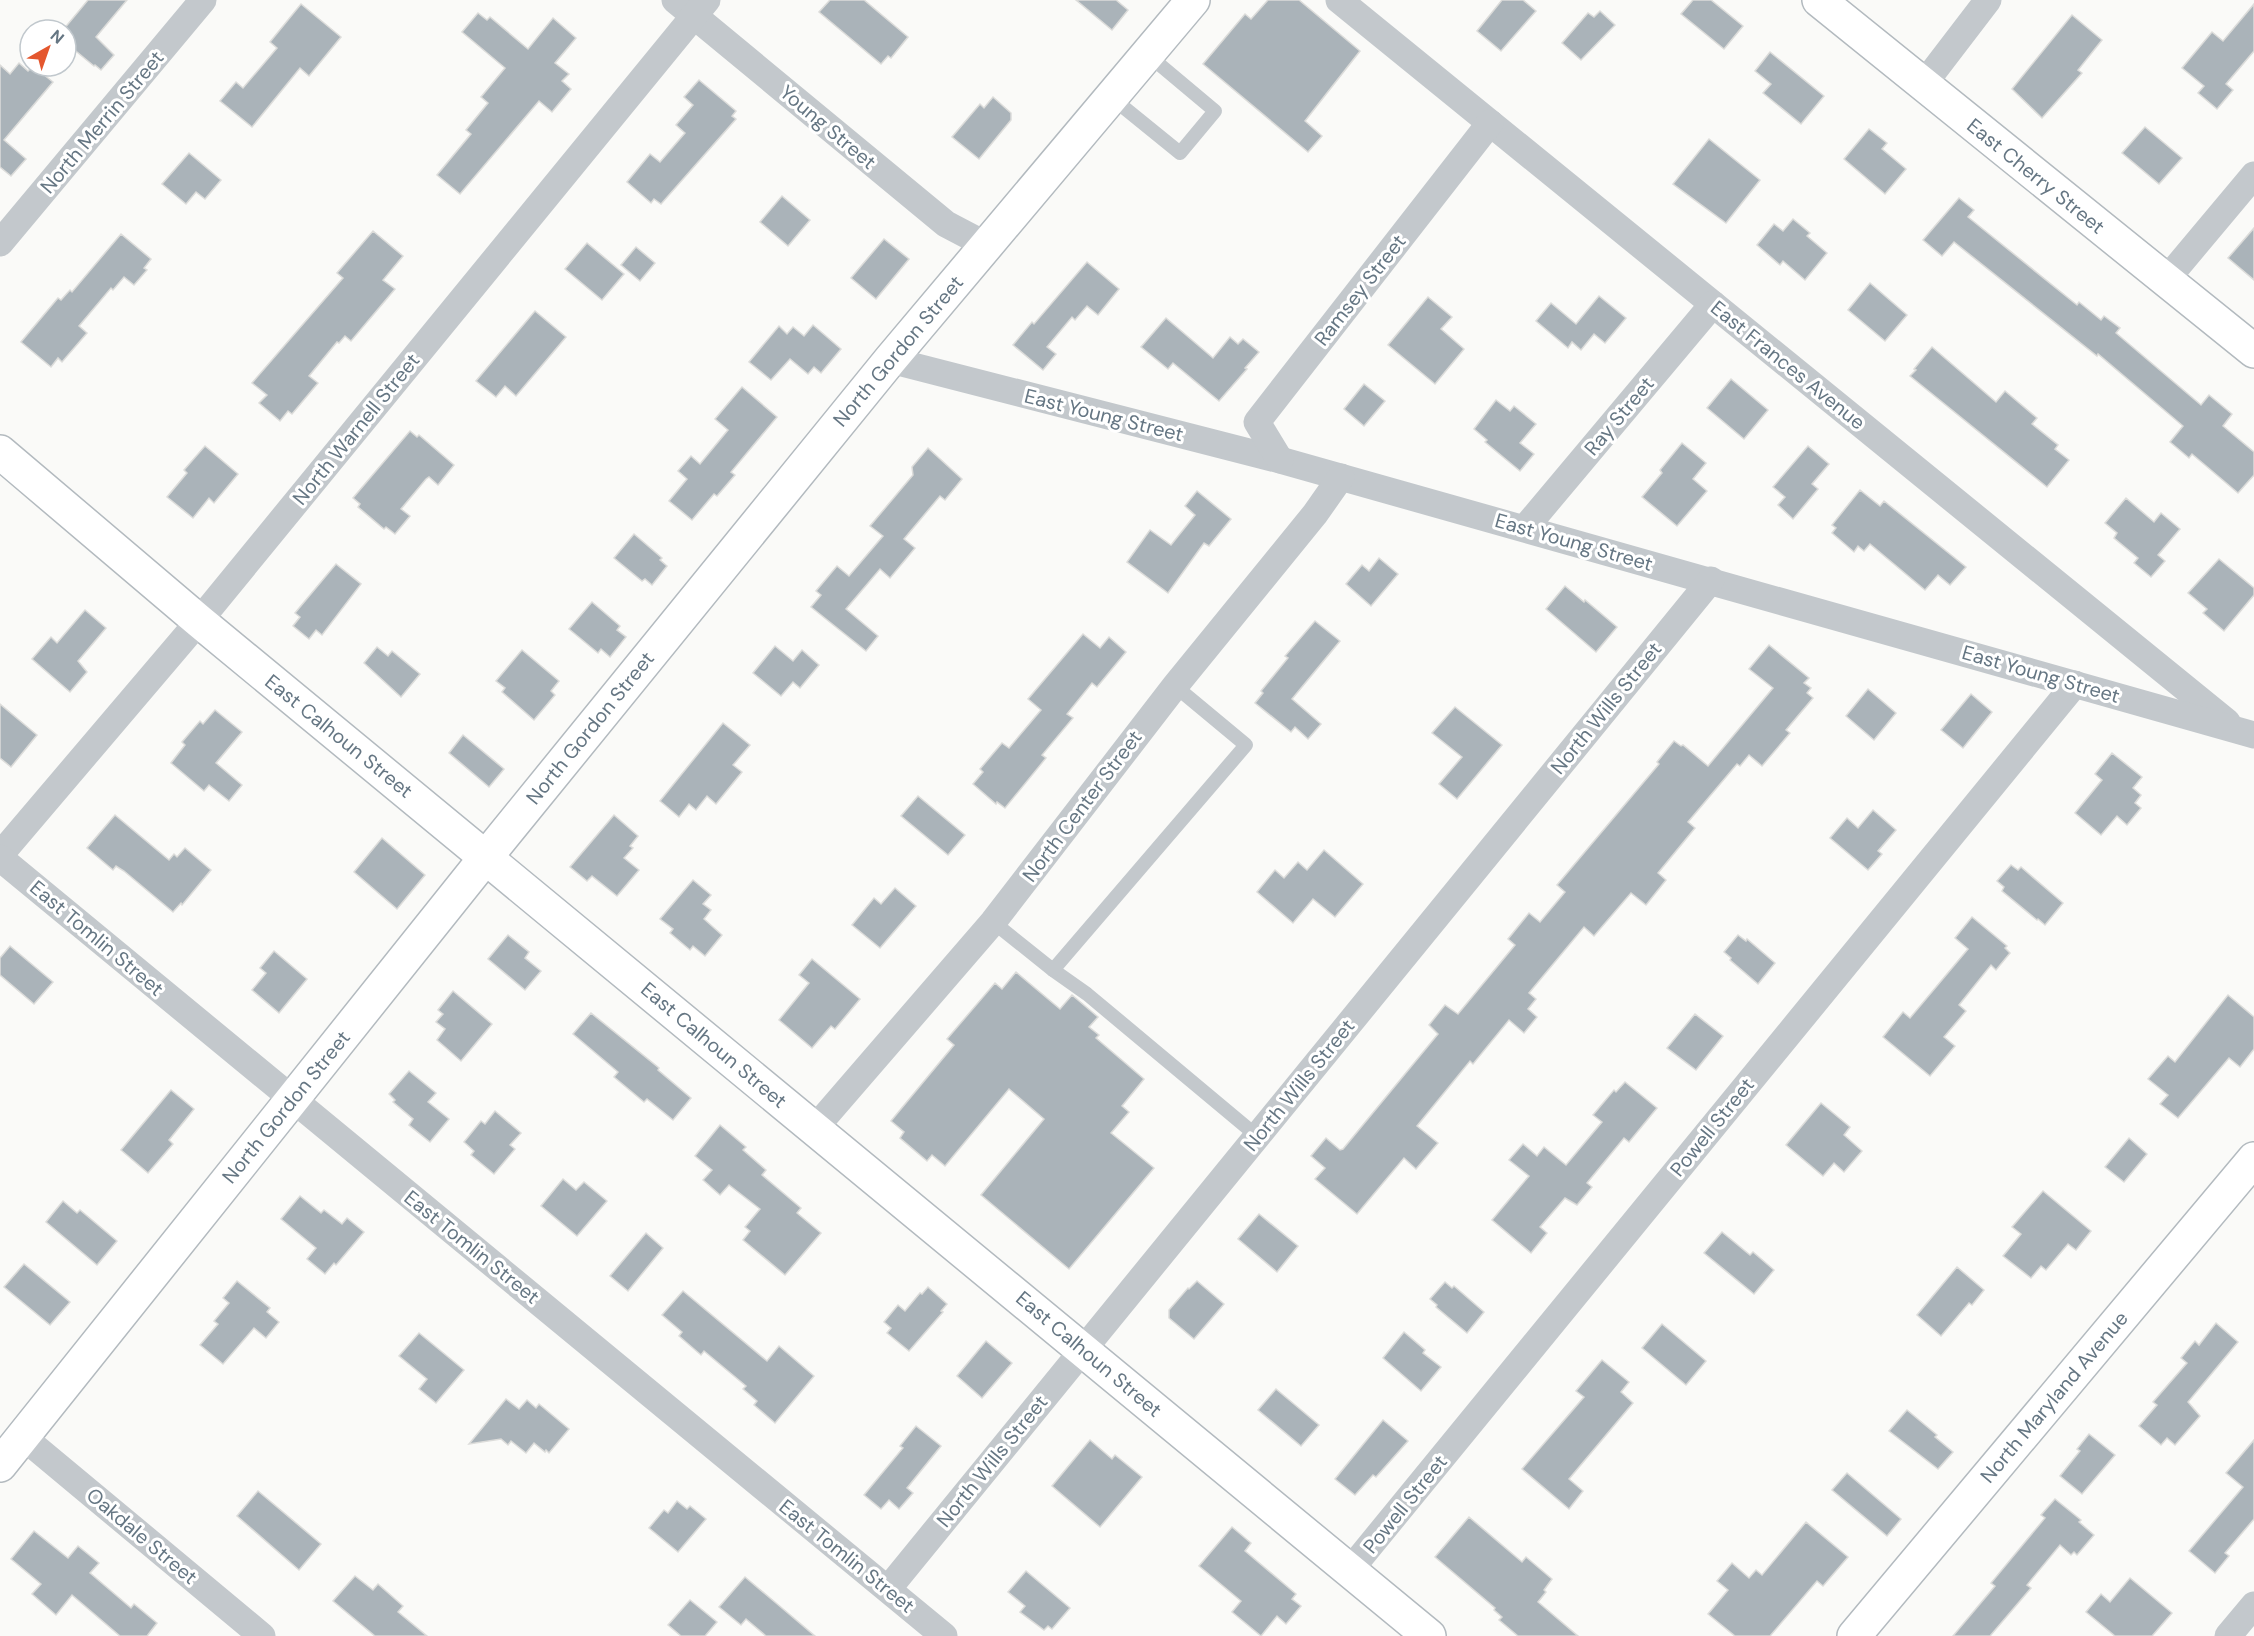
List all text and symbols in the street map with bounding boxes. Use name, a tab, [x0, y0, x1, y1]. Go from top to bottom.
north arrow	[18, 18, 78, 78]
text: N	[46, 25, 69, 49]
street label: North Merrin Street	[35, 45, 170, 199]
street label: Young Street	[775, 79, 882, 175]
street label: East Cherry Street	[1962, 112, 2110, 240]
street label: Ramsey Street	[1308, 229, 1412, 351]
street label: North Gordon Street	[827, 270, 969, 432]
street label: East Frances Avenue	[1705, 295, 1871, 435]
street label: North Warnell Street	[287, 348, 425, 510]
street label: Ray Street	[1578, 371, 1660, 461]
street label: East Young Street	[1022, 383, 1186, 447]
street label: East Young Street	[1492, 507, 1656, 577]
street label: North Wills Street	[1545, 636, 1667, 779]
street label: East Young Street	[1959, 639, 2123, 709]
street label: North Gordon Street	[520, 646, 660, 810]
street label: East Calhoun Street	[260, 668, 418, 804]
street label: North Center Street	[1016, 725, 1148, 887]
street label: East Tomlin Street	[25, 874, 169, 1002]
street label: East Calhoun Street	[636, 976, 793, 1114]
street label: North Wills Street	[1238, 1013, 1360, 1156]
street label: North Gordon Street	[216, 1025, 356, 1189]
street label: Powell Street	[1664, 1072, 1760, 1182]
street label: East Tomlin Street	[399, 1184, 545, 1310]
street label: East Calhoun Street	[1011, 1285, 1168, 1423]
street label: North Maryland Avenue	[1974, 1306, 2134, 1488]
street label: North Wills Street	[931, 1389, 1053, 1532]
street label: Powell Street	[1357, 1449, 1453, 1559]
street label: Oakdale Street	[81, 1482, 203, 1590]
street label: East Tomlin Street	[774, 1493, 920, 1619]

